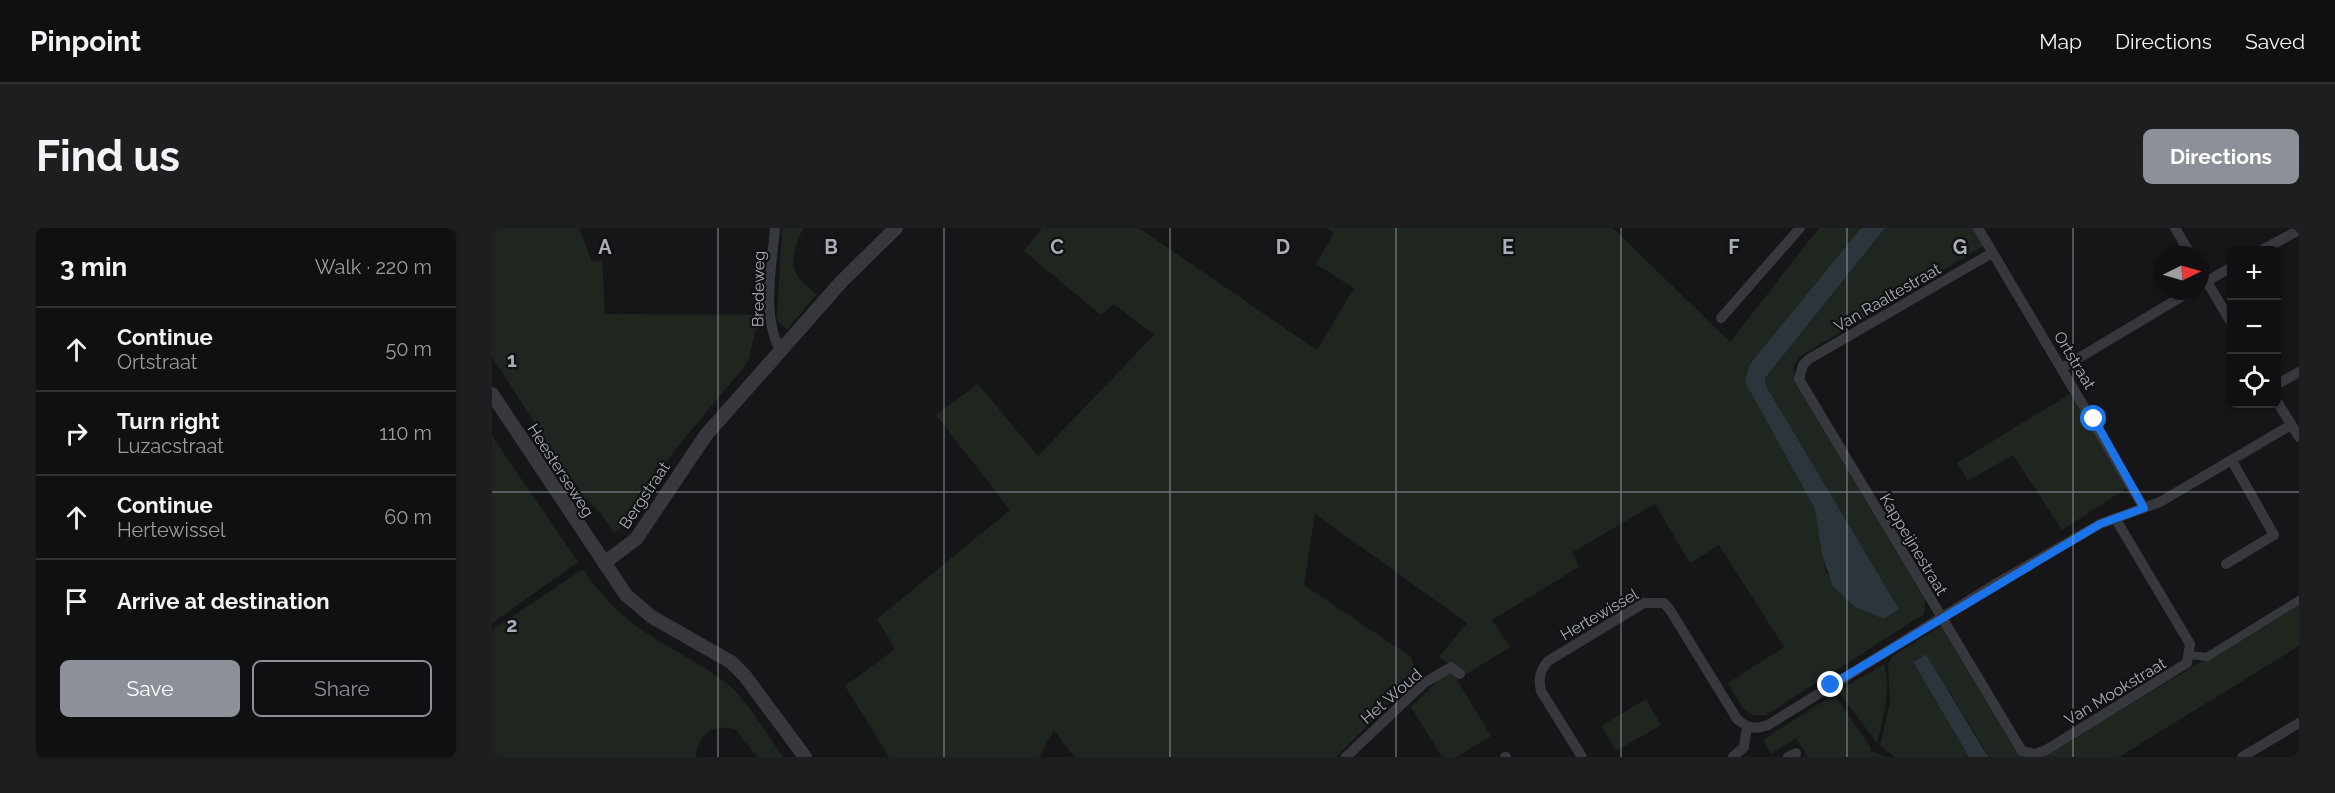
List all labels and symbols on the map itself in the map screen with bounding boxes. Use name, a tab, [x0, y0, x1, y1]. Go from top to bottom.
text: A	[598, 235, 612, 259]
text: B	[824, 235, 838, 259]
text: C	[1050, 235, 1064, 259]
text: D	[1276, 235, 1290, 259]
text: E	[1502, 235, 1514, 259]
text: F	[1728, 235, 1740, 259]
text: G	[1953, 235, 1967, 259]
north arrow	[2155, 246, 2209, 300]
street label: Bredeweg	[748, 251, 769, 327]
street label: Van Raaltestraat	[1830, 259, 1945, 336]
street label: Ortstraat	[2050, 328, 2100, 393]
text: 1	[507, 348, 517, 372]
route start	[2080, 405, 2106, 431]
street label: Heesterseweg	[523, 420, 598, 520]
street label: Bergstraat	[615, 458, 674, 532]
street label: Kappeijnestraat	[1876, 490, 1952, 599]
street label: Hertewissel	[1557, 584, 1642, 644]
text: 2	[506, 613, 518, 637]
street label: Van Mookstraat	[2061, 653, 2170, 729]
street label: Het Woud	[1357, 665, 1426, 728]
route end	[1817, 671, 1843, 697]

